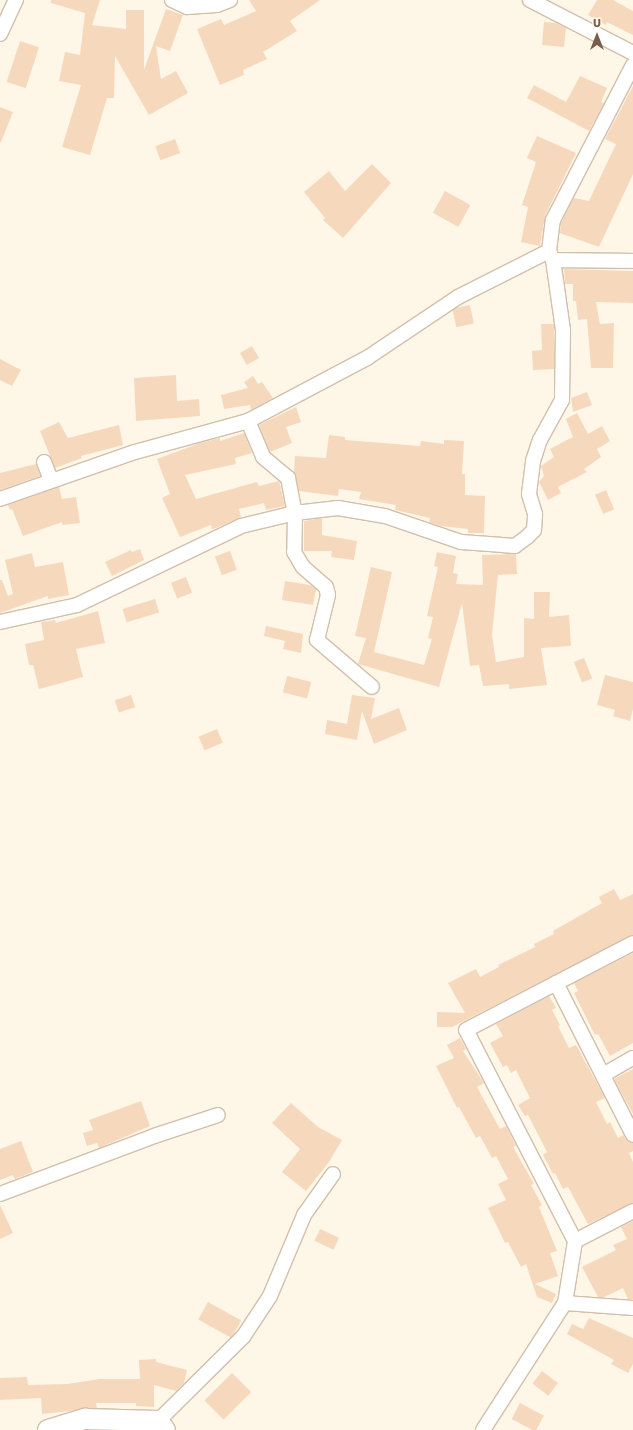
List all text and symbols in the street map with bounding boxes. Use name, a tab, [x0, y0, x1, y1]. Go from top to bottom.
north arrow	[577, 16, 617, 56]
text: U	[593, 17, 601, 30]

